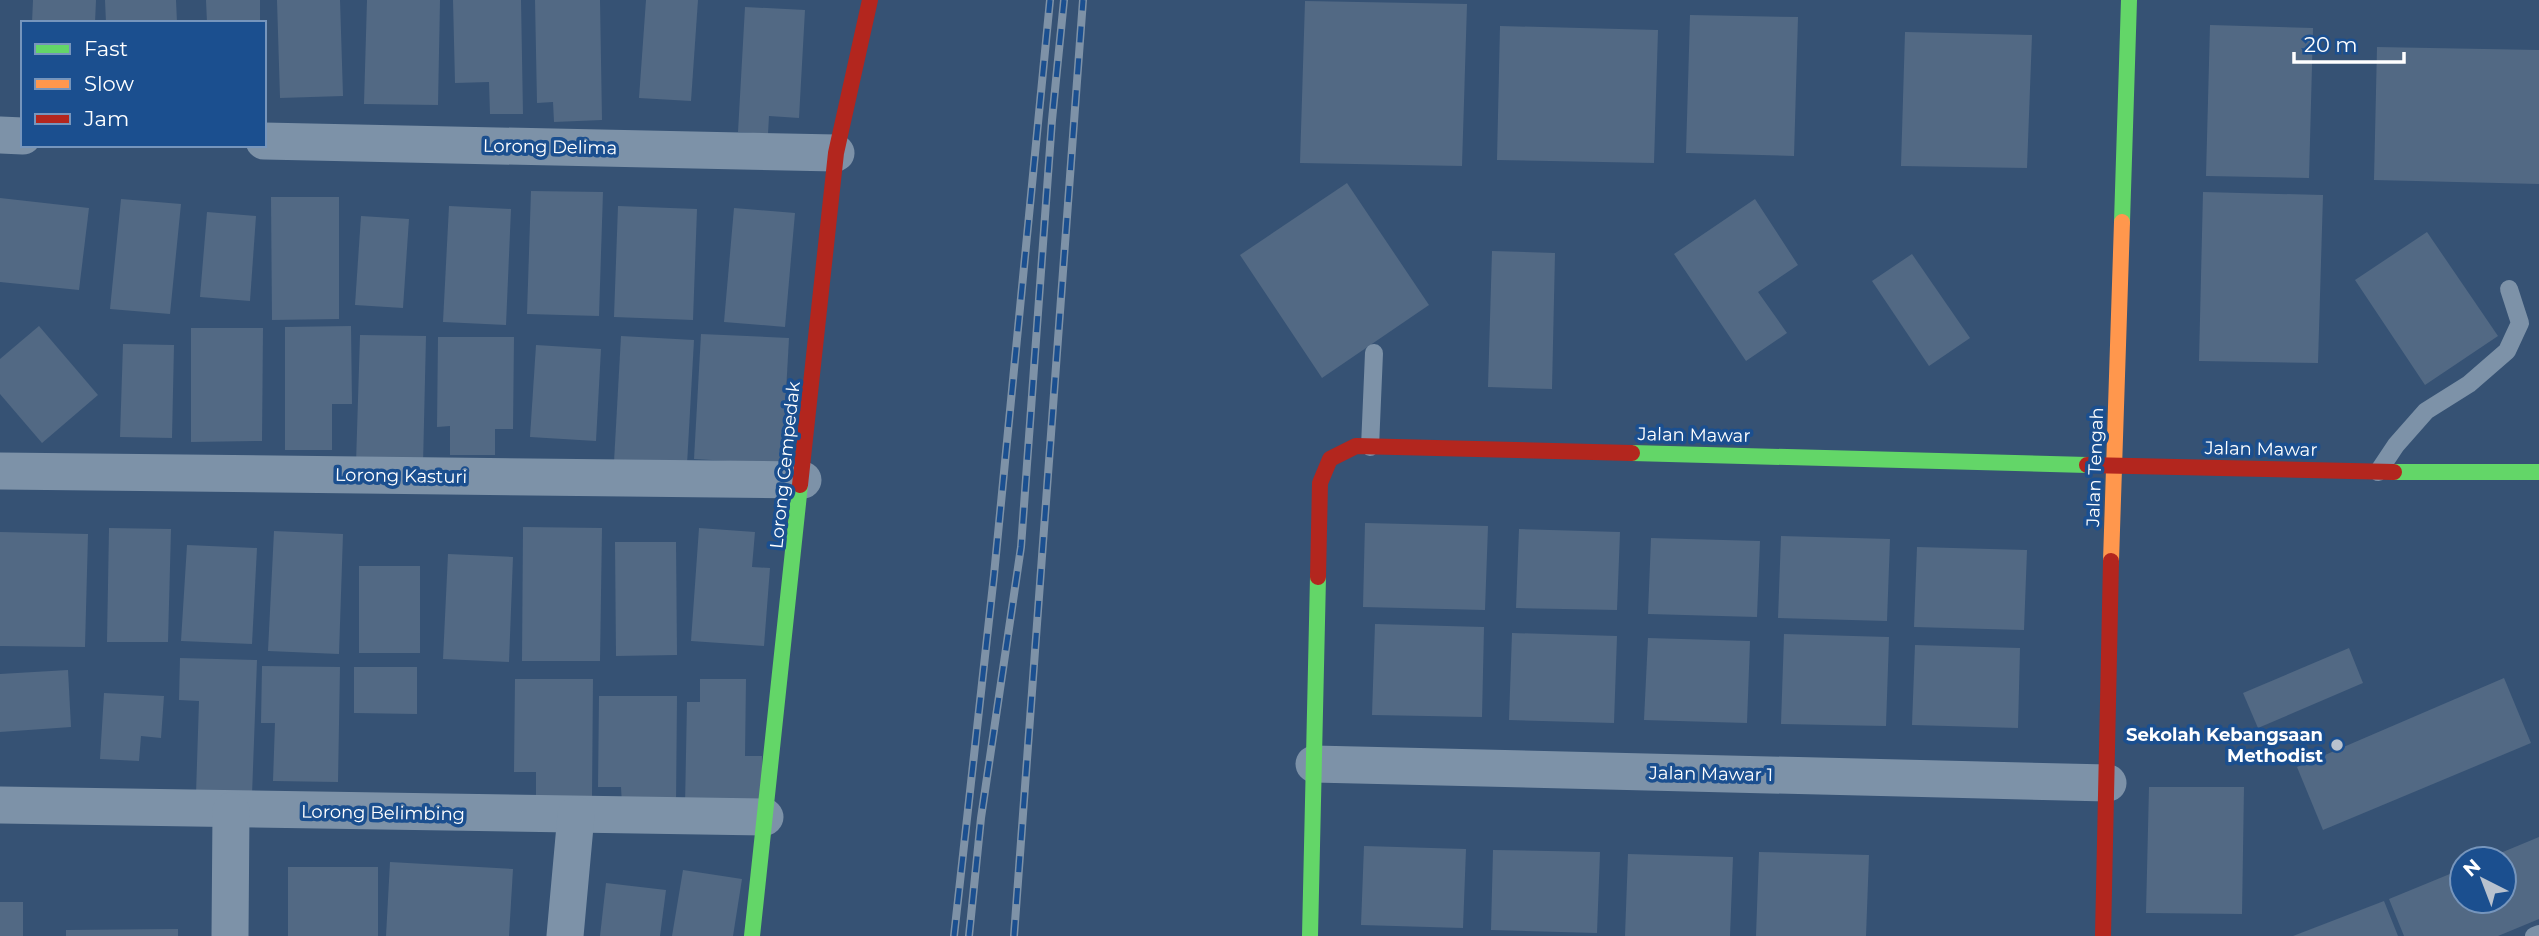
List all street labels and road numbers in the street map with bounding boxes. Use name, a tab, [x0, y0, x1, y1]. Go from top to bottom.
street label: Lorong Delima	[483, 135, 617, 159]
street label: Lorong Cempedak	[765, 380, 805, 550]
street label: Jalan Tengah	[2082, 407, 2108, 528]
street label: Jalan Mawar	[1636, 423, 1751, 447]
street label: Jalan Mawar	[2203, 437, 2318, 461]
street label: Lorong Kasturi	[335, 464, 467, 488]
street label: Jalan Mawar 1	[1648, 762, 1773, 786]
street label: Lorong Belimbing	[301, 801, 465, 825]

